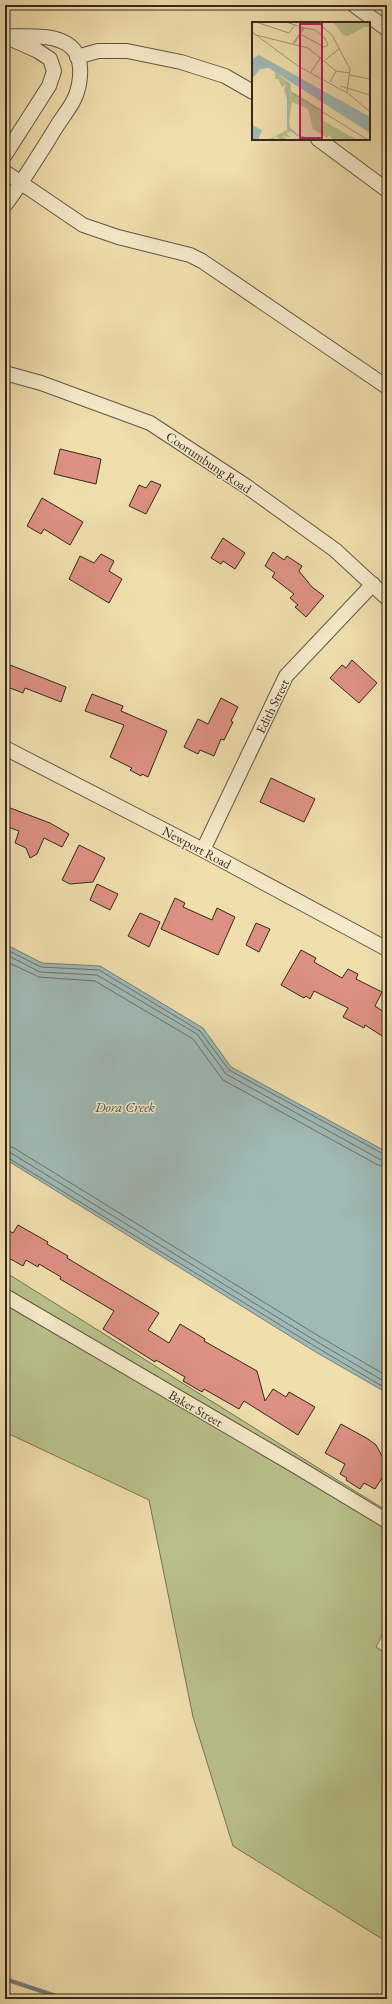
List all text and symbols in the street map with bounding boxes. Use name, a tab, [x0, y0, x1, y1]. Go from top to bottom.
inset map	[252, 22, 370, 140]
street label: Coorumbung Road	[163, 428, 255, 497]
street label: Edith Street	[252, 676, 293, 736]
street label: Newport Road	[159, 822, 235, 873]
water label: Dora Creek	[94, 1098, 156, 1116]
street label: Baker Street	[166, 1386, 226, 1431]

